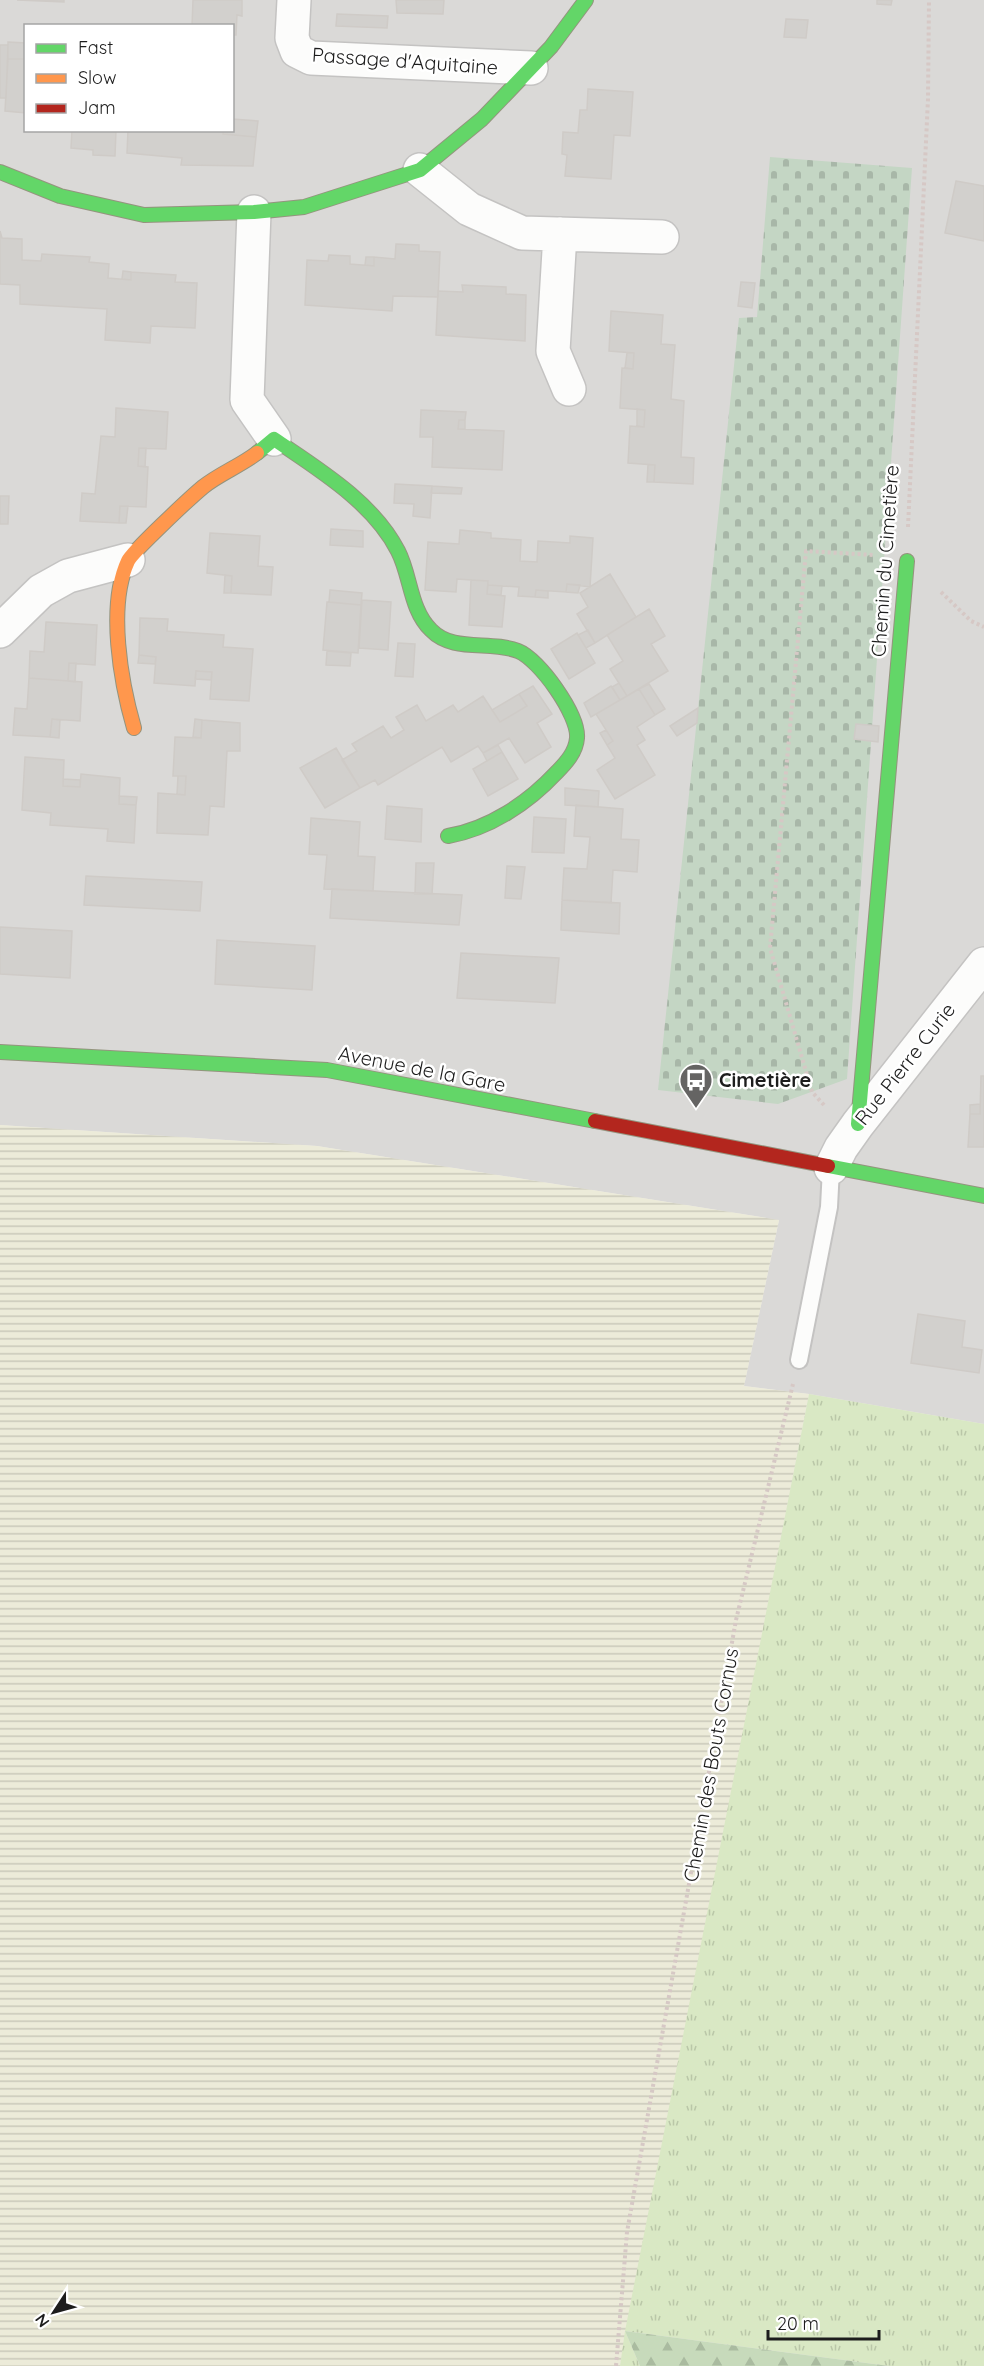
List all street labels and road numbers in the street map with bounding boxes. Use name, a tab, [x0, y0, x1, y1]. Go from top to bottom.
street label: Passage d'Aquitaine	[311, 42, 499, 79]
street label: Chemin du Cimetière	[865, 464, 904, 658]
street label: Rue Pierre Curie	[849, 998, 960, 1130]
street label: Avenue de la Gare	[336, 1040, 508, 1097]
street label: Chemin des Bouts Cornus	[678, 1646, 743, 1884]

